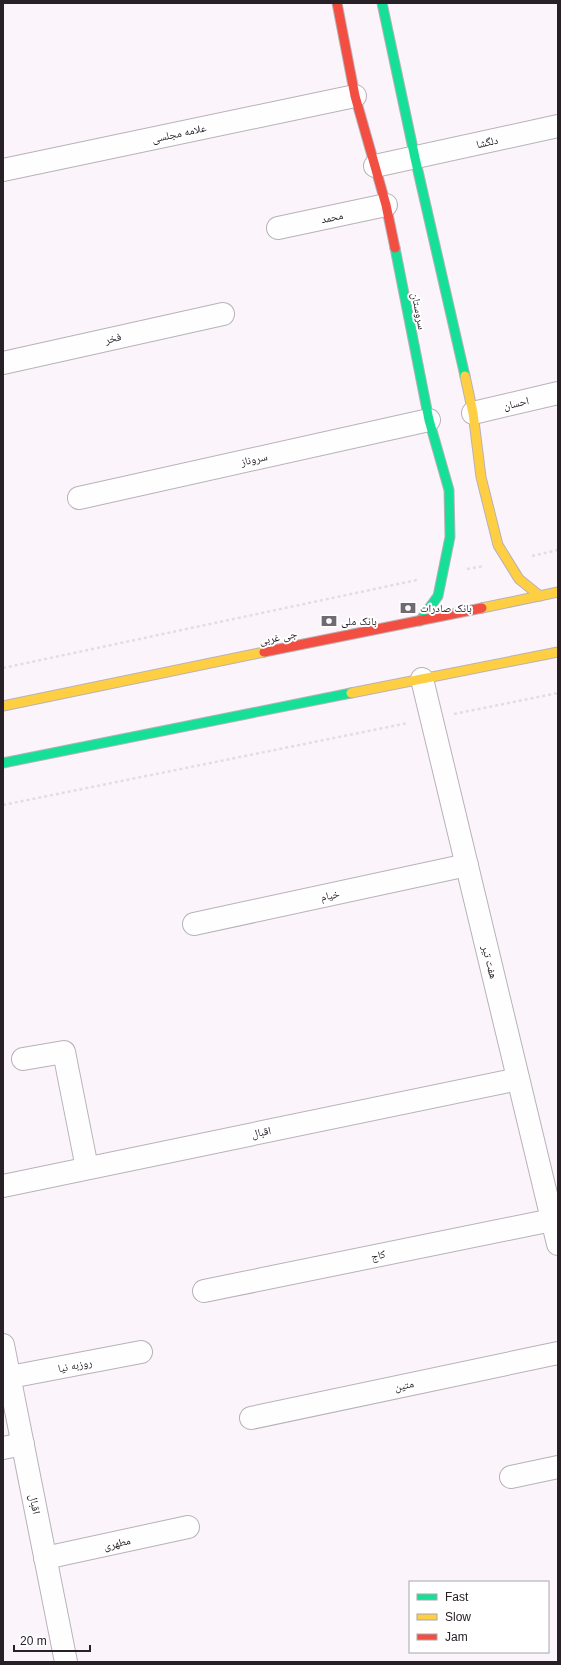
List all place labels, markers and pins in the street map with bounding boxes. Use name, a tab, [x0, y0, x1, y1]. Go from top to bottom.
bank icon: بانک صادرات	[399, 599, 417, 617]
place label: بانک صادرات	[420, 602, 472, 614]
bank icon: بانک ملی	[320, 612, 338, 630]
place label: بانک ملی	[341, 615, 377, 628]

